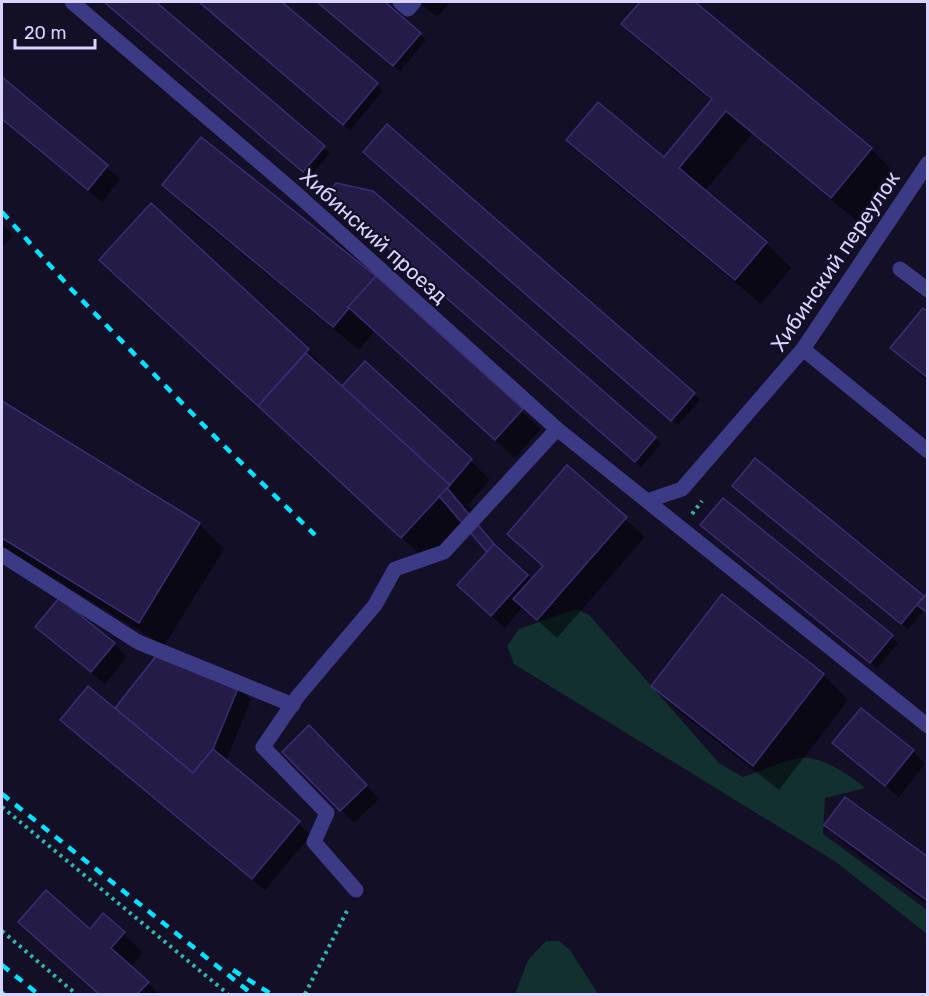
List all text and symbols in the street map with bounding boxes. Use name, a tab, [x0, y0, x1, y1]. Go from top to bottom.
scale bar	[15, 12, 94, 50]
text: 20 m	[24, 22, 66, 44]
street label: Хибинский проезд	[295, 163, 453, 309]
street label: Хибинский переулок	[765, 166, 905, 356]

